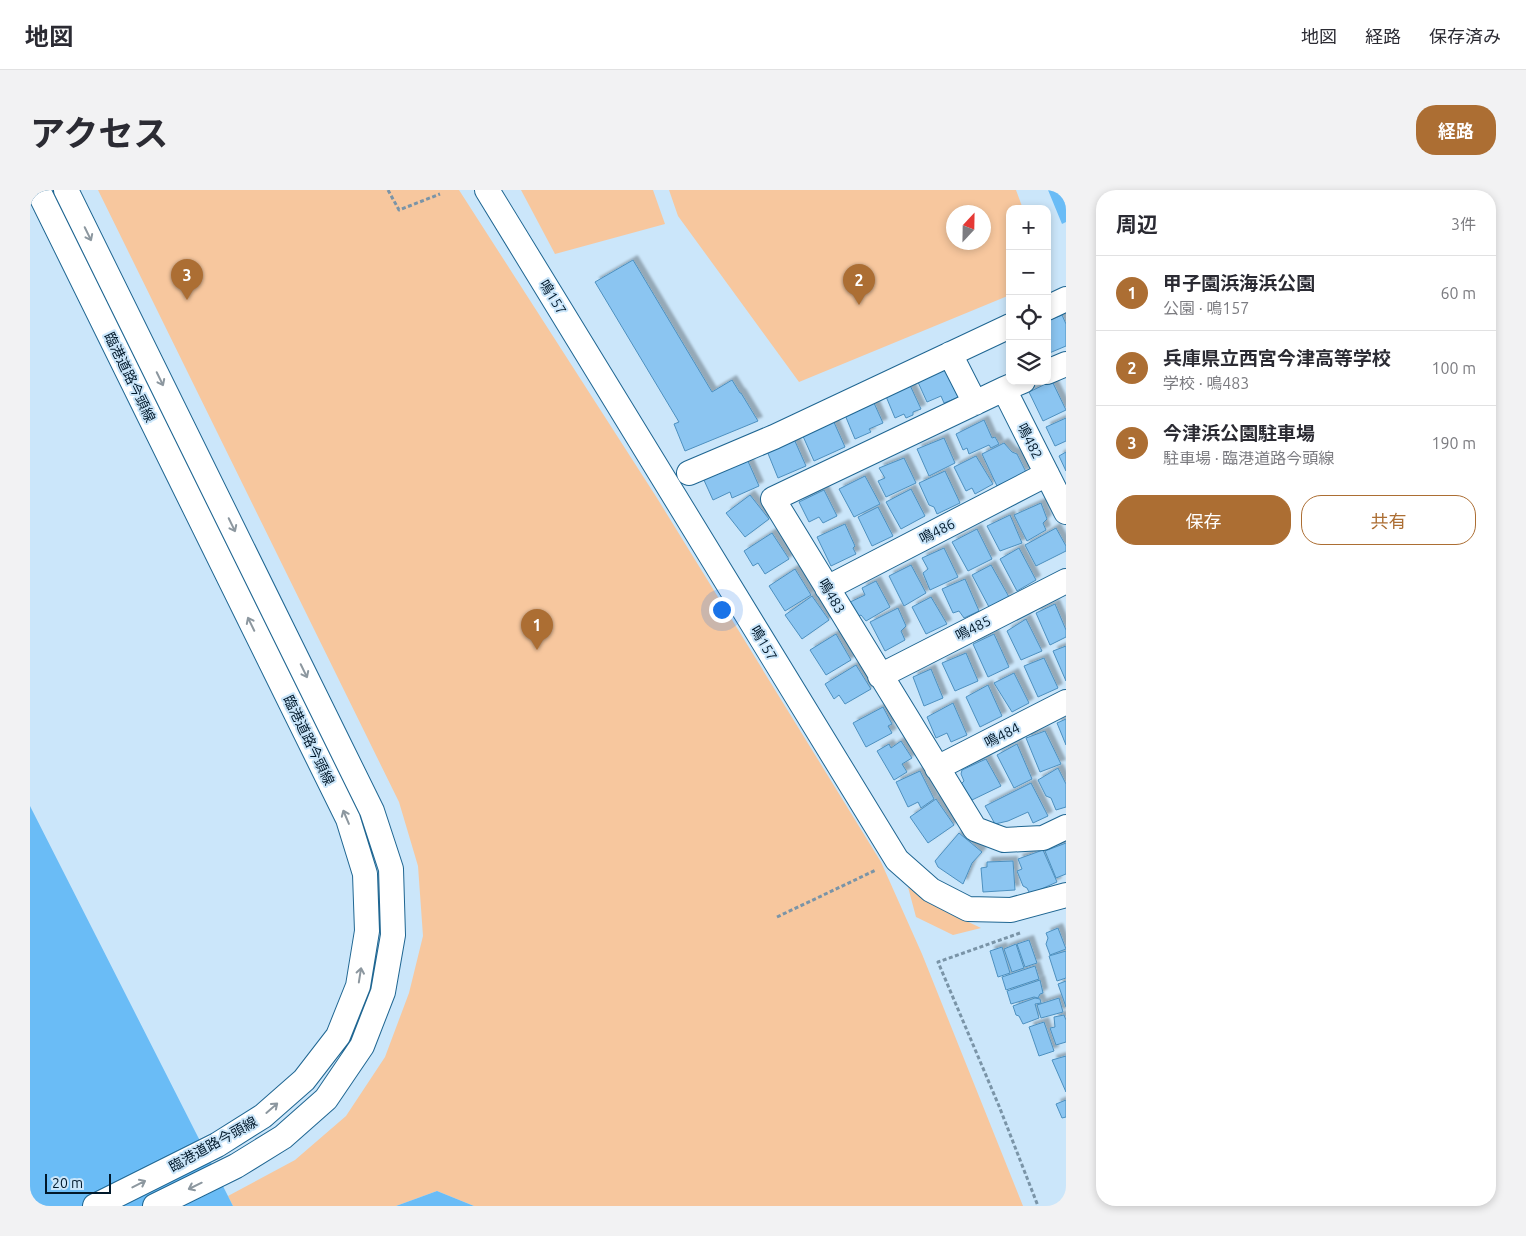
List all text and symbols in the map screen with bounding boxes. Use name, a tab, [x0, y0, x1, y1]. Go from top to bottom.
text: 地図	[25, 23, 73, 50]
text: 地図	[1301, 26, 1337, 46]
text: 経路	[1365, 26, 1401, 46]
text: 保存済み	[1429, 26, 1501, 46]
button: 経路	[1416, 105, 1496, 155]
text: アクセス	[30, 113, 168, 153]
north arrow	[946, 205, 991, 250]
map controls	[1006, 205, 1051, 385]
button: +	[1006, 205, 1051, 250]
text: 周辺	[1116, 212, 1158, 236]
text: 3件	[1451, 215, 1476, 233]
one-way arrow	[84, 226, 93, 241]
button: −	[1006, 250, 1051, 295]
pin: 3	[171, 259, 203, 300]
pin: 2	[843, 264, 875, 305]
text: 甲子園浜海浜公園	[1163, 272, 1315, 294]
street label: 鳴157	[536, 277, 570, 317]
text: 1	[1127, 284, 1137, 302]
text: 60 m	[1440, 284, 1476, 302]
button: locate	[1006, 295, 1051, 340]
text: 公園 · 鳴157	[1163, 299, 1249, 317]
street label: 臨港道路今頭線	[101, 329, 159, 425]
button: layers	[1006, 340, 1051, 385]
text: 兵庫県立西宮今津高等学校	[1163, 347, 1391, 369]
text: 2	[1127, 359, 1137, 377]
text: 100 m	[1431, 359, 1476, 377]
one-way arrow	[155, 372, 165, 387]
text: 学校 · 鳴483	[1163, 374, 1249, 392]
street label: 鳴482	[1014, 421, 1046, 461]
text: 今津浜公園駐車場	[1163, 422, 1315, 444]
text: 3	[1127, 434, 1137, 452]
text: 190 m	[1431, 434, 1476, 452]
text: 駐車場 · 臨港道路今頭線	[1163, 449, 1334, 467]
button: 保存	[1116, 495, 1291, 545]
button: 共有	[1301, 495, 1476, 545]
street label: 鳴486	[917, 515, 958, 547]
one-way arrow	[227, 517, 237, 532]
street label: 鳴483	[815, 576, 849, 616]
your location	[709, 597, 735, 623]
pin: 1	[521, 609, 553, 650]
street label: 鳴485	[953, 612, 993, 644]
one-way arrow	[246, 616, 256, 631]
street label: 鳴157	[747, 623, 781, 663]
one-way arrow	[299, 663, 309, 678]
street label: 臨港道路今頭線	[280, 692, 338, 788]
street label: 鳴484	[982, 719, 1023, 751]
one-way arrow	[341, 810, 350, 825]
one-way arrow	[355, 968, 365, 984]
one-way arrow	[265, 1102, 278, 1113]
street label: 臨港道路今頭線	[166, 1113, 260, 1175]
scale bar	[45, 1171, 111, 1194]
text: 20 m	[52, 1175, 83, 1191]
one-way arrow	[131, 1179, 146, 1188]
one-way arrow	[188, 1181, 203, 1191]

